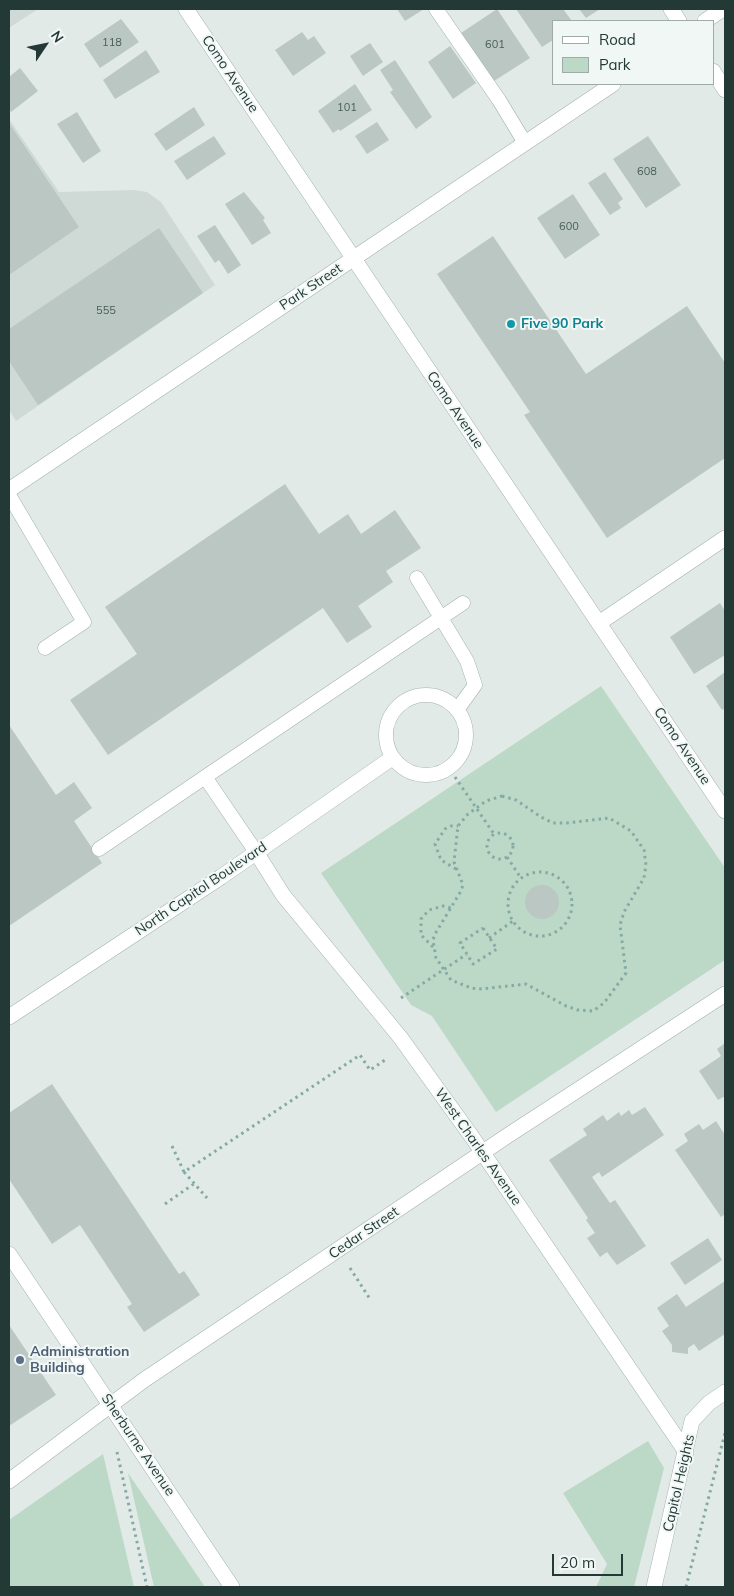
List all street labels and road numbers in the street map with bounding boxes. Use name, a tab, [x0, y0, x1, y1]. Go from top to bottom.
street label: Como Avenue	[198, 32, 262, 116]
street label: Park Street	[277, 260, 345, 314]
street label: Como Avenue	[423, 368, 487, 452]
street label: Como Avenue	[650, 704, 714, 788]
street label: North Capitol Boulevard	[132, 839, 270, 939]
street label: West Charles Avenue	[431, 1085, 525, 1209]
street label: Cedar Street	[326, 1203, 402, 1263]
street label: Sherburne Avenue	[98, 1391, 178, 1499]
street label: Capitol Heights	[660, 1433, 698, 1533]

